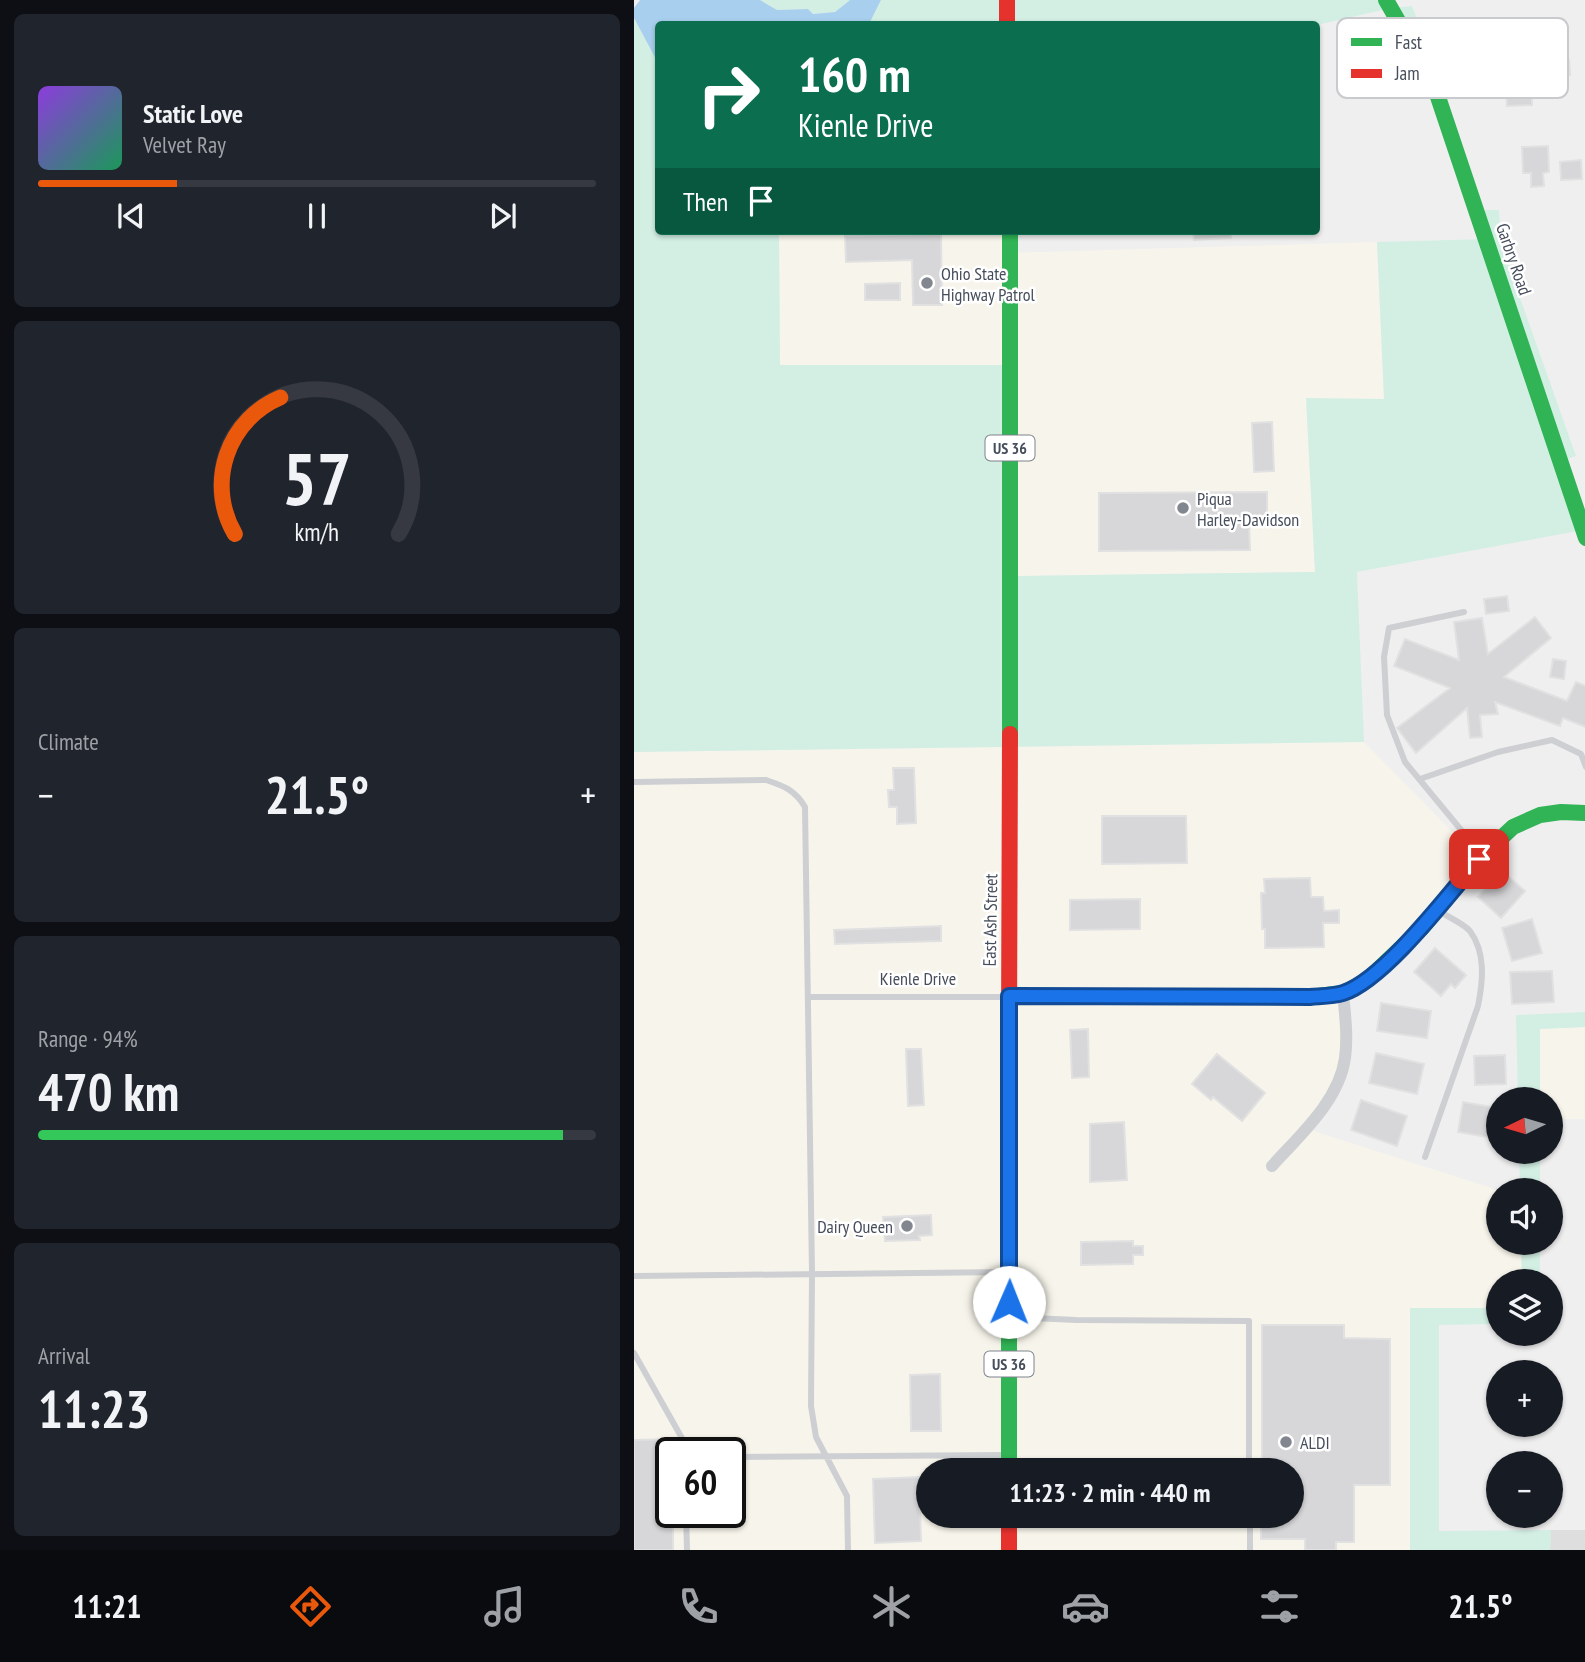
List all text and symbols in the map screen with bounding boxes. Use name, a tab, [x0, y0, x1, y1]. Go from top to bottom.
legend	[1337, 18, 1568, 98]
text: Fast	[1395, 30, 1423, 54]
text: 160 m	[798, 42, 911, 106]
icon: right	[683, 49, 774, 140]
text: Jam	[1394, 61, 1420, 85]
text: Static Love	[143, 97, 243, 130]
text: Kienle Drive	[798, 104, 934, 146]
text: Velvet Ray	[143, 130, 226, 159]
icon: arrive	[742, 182, 780, 220]
text: Then	[683, 185, 728, 218]
icon: previous	[112, 197, 150, 235]
icon: pause	[298, 197, 336, 235]
icon: next	[484, 197, 522, 235]
street label: Garbry Road	[1491, 220, 1537, 298]
place label: Ohio State Highway Patrol	[941, 262, 1036, 306]
marker: Ohio State Highway Patrol	[919, 275, 935, 291]
text: 57	[282, 430, 352, 524]
road number: US 36	[986, 436, 1034, 461]
place label: Piqua Harley-Davidson	[1197, 487, 1299, 531]
marker: Piqua Harley-Davidson	[1175, 500, 1191, 516]
text: km/h	[295, 516, 339, 548]
text: Climate	[38, 727, 99, 756]
text: 21.5°	[265, 761, 369, 828]
text: −	[38, 770, 54, 819]
text: +	[580, 770, 596, 819]
pin	[1449, 829, 1509, 889]
icon: arrive	[1460, 840, 1498, 878]
street label: East Ash Street	[978, 873, 1002, 967]
street label: Kienle Drive	[880, 967, 956, 990]
text: Range · 94%	[38, 1024, 138, 1053]
text: 470 km	[38, 1058, 179, 1125]
north arrow	[1486, 1087, 1563, 1164]
map controls	[1486, 1087, 1563, 1528]
button: sound	[1486, 1178, 1563, 1255]
place label: Dairy Queen	[817, 1215, 893, 1238]
marker: Dairy Queen	[899, 1218, 915, 1234]
position arrow	[972, 1265, 1046, 1339]
button: layers	[1486, 1269, 1563, 1346]
text: Arrival	[38, 1341, 90, 1370]
road number: US 36	[984, 1352, 1034, 1376]
button: +	[1486, 1360, 1563, 1437]
text: 11:23	[38, 1375, 150, 1442]
place label: ALDI	[1300, 1431, 1330, 1454]
marker: ALDI	[1278, 1434, 1294, 1450]
speed limit sign: 60	[655, 1437, 746, 1528]
button: −	[1486, 1451, 1563, 1528]
text: 11:23 · 2 min · 440 m	[1010, 1476, 1210, 1509]
icon: directions	[286, 1582, 335, 1631]
icon: music	[480, 1582, 529, 1631]
icon: phone	[674, 1582, 723, 1631]
icon: climate	[867, 1582, 916, 1631]
icon: car	[1061, 1582, 1110, 1631]
icon: filters	[1255, 1582, 1304, 1631]
text: 11:21	[72, 1585, 142, 1627]
text: 21.5°	[1448, 1585, 1513, 1627]

